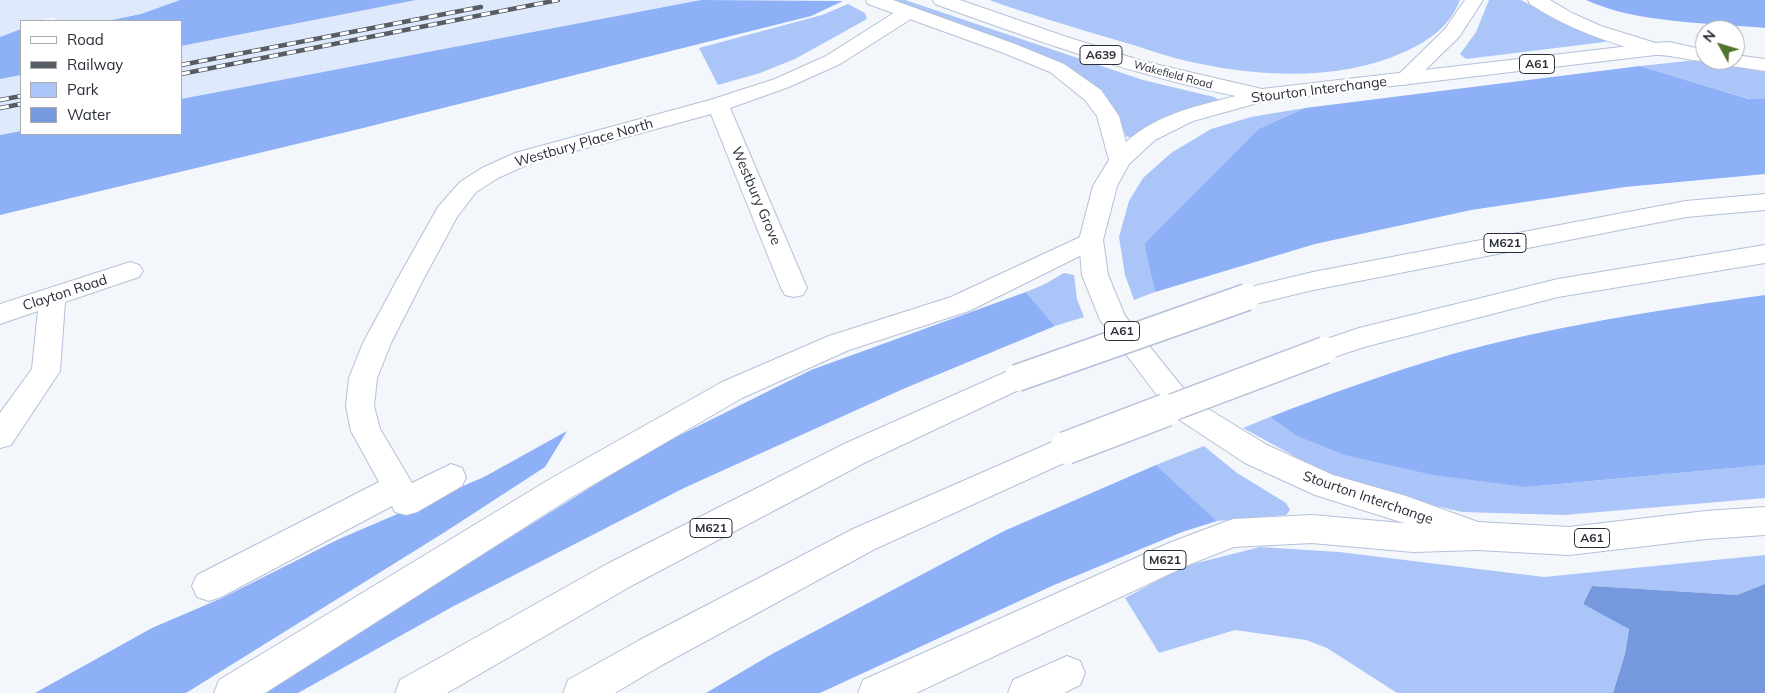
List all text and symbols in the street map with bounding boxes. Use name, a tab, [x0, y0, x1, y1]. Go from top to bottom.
legend	[20, 20, 182, 135]
north arrow	[1695, 20, 1745, 70]
text: N	[1699, 26, 1719, 46]
text: Road	[67, 30, 104, 49]
road number: A639	[1080, 46, 1122, 64]
road number: A61	[1520, 54, 1554, 74]
text: Railway	[67, 55, 123, 74]
street label: Wakefield Road	[1132, 58, 1214, 92]
street label: Stourton Interchange	[1250, 73, 1388, 107]
text: Park	[67, 80, 99, 99]
text: Water	[67, 105, 111, 124]
street label: Westbury Place North	[513, 115, 655, 171]
street label: Westbury Grove	[728, 144, 784, 248]
road number: M621	[1484, 234, 1526, 252]
street label: Clayton Road	[21, 271, 109, 315]
road number: A61	[1104, 322, 1140, 341]
street label: Stourton Interchange	[1301, 468, 1435, 528]
road number: M621	[690, 518, 732, 538]
road number: A61	[1574, 528, 1610, 548]
road number: M621	[1144, 550, 1186, 570]

